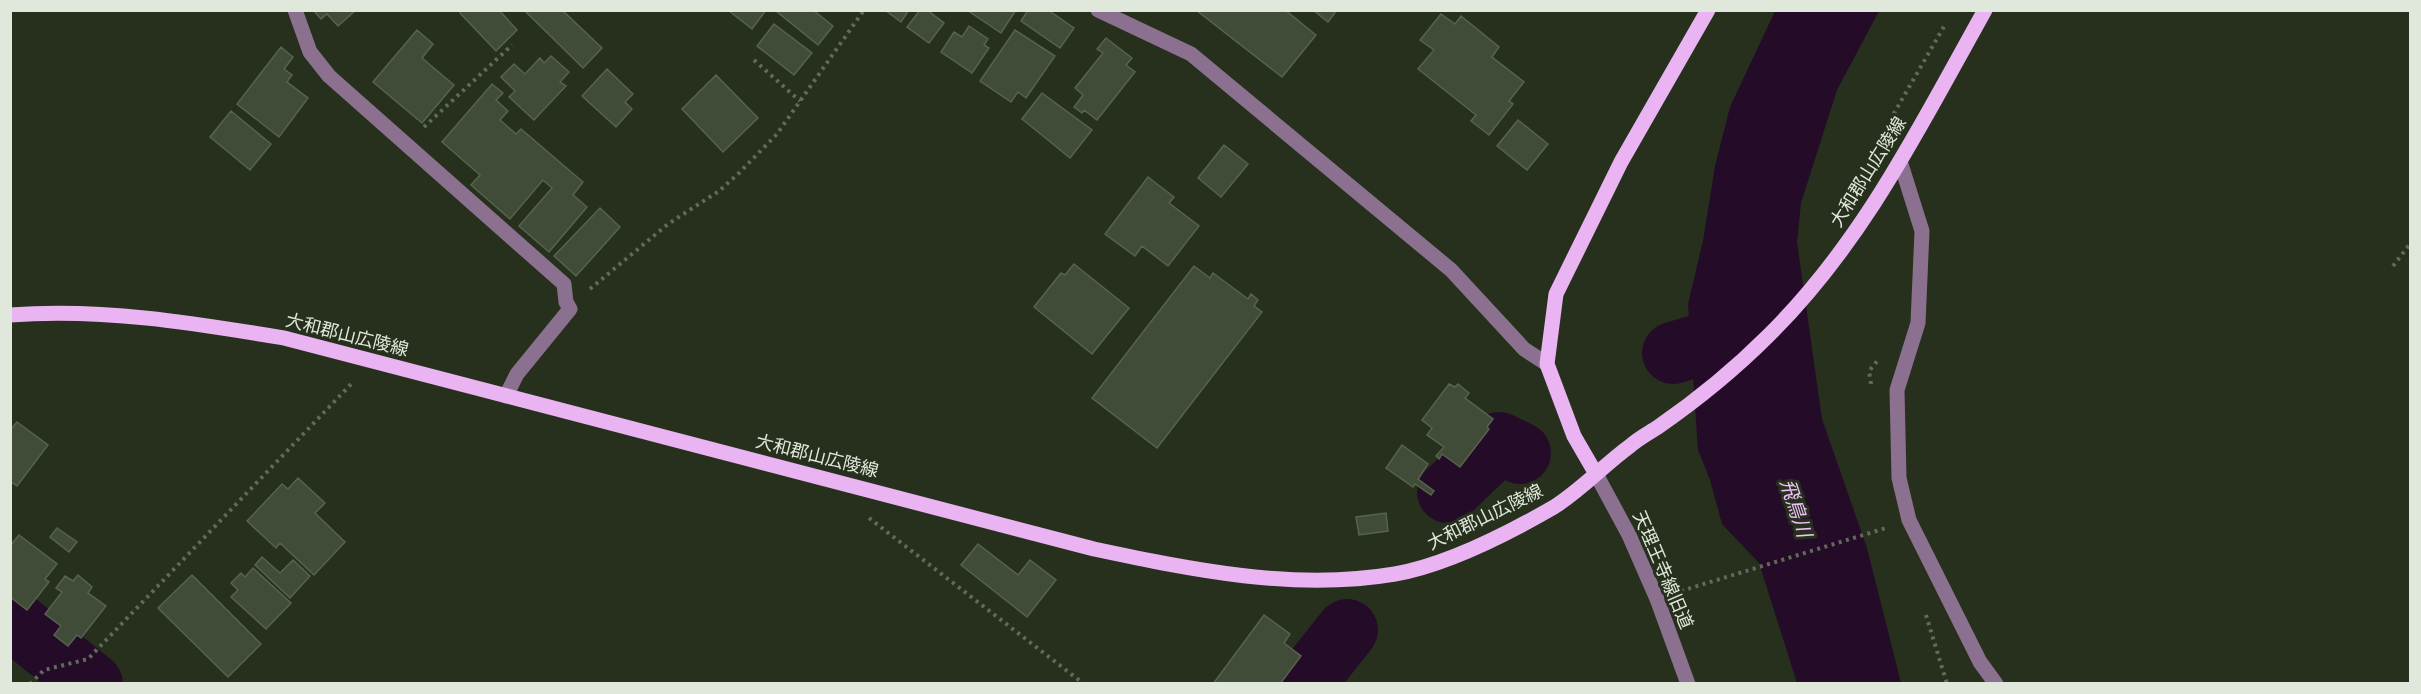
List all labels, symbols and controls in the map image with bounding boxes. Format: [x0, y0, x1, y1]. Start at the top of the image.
street label: 大和郡山広陵線 [1825, 113, 1911, 231]
street label: 大和郡山広陵線 [283, 309, 411, 361]
street label: 大和郡山広陵線 [753, 430, 881, 482]
water label: 飛鳥川 [1774, 476, 1817, 542]
street label: 大和郡山広陵線 [1424, 479, 1546, 555]
street label: 天理王寺線旧道 [1628, 508, 1698, 632]

